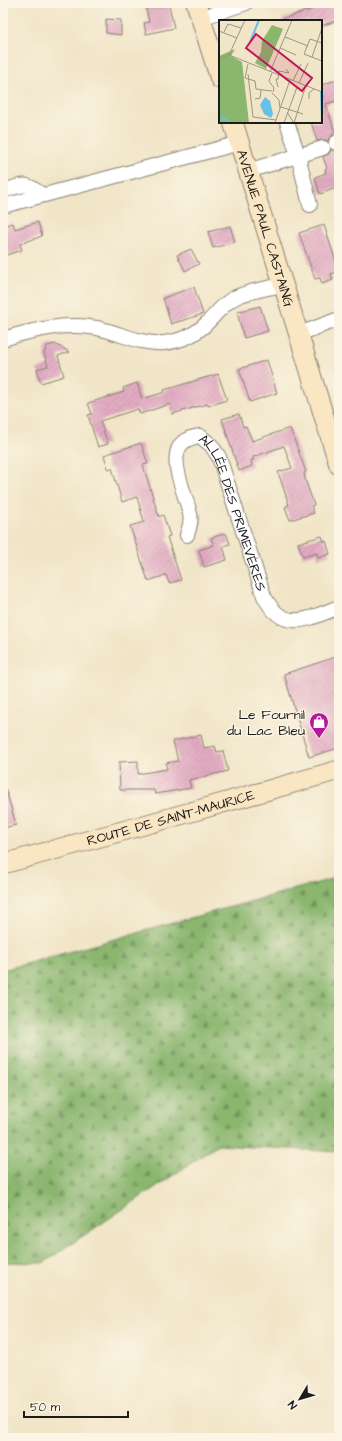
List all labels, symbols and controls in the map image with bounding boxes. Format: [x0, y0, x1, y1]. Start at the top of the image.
inset map [219, 20, 322, 123]
street label: AVENUE PAUL CASTAING [231, 147, 299, 310]
street label: ALLÉE DES PRIMEVÈRES [194, 430, 271, 594]
place label: Le Fournil du Lac Bleu [227, 705, 305, 741]
shop icon: Le Fournil du Lac Bleu [308, 711, 330, 739]
street label: ROUTE DE SAINT-MAURICE [85, 785, 258, 851]
north arrow [280, 1379, 320, 1419]
scale bar [24, 1393, 128, 1419]
text: N [284, 1397, 301, 1412]
text: 50 m [30, 1399, 61, 1416]

